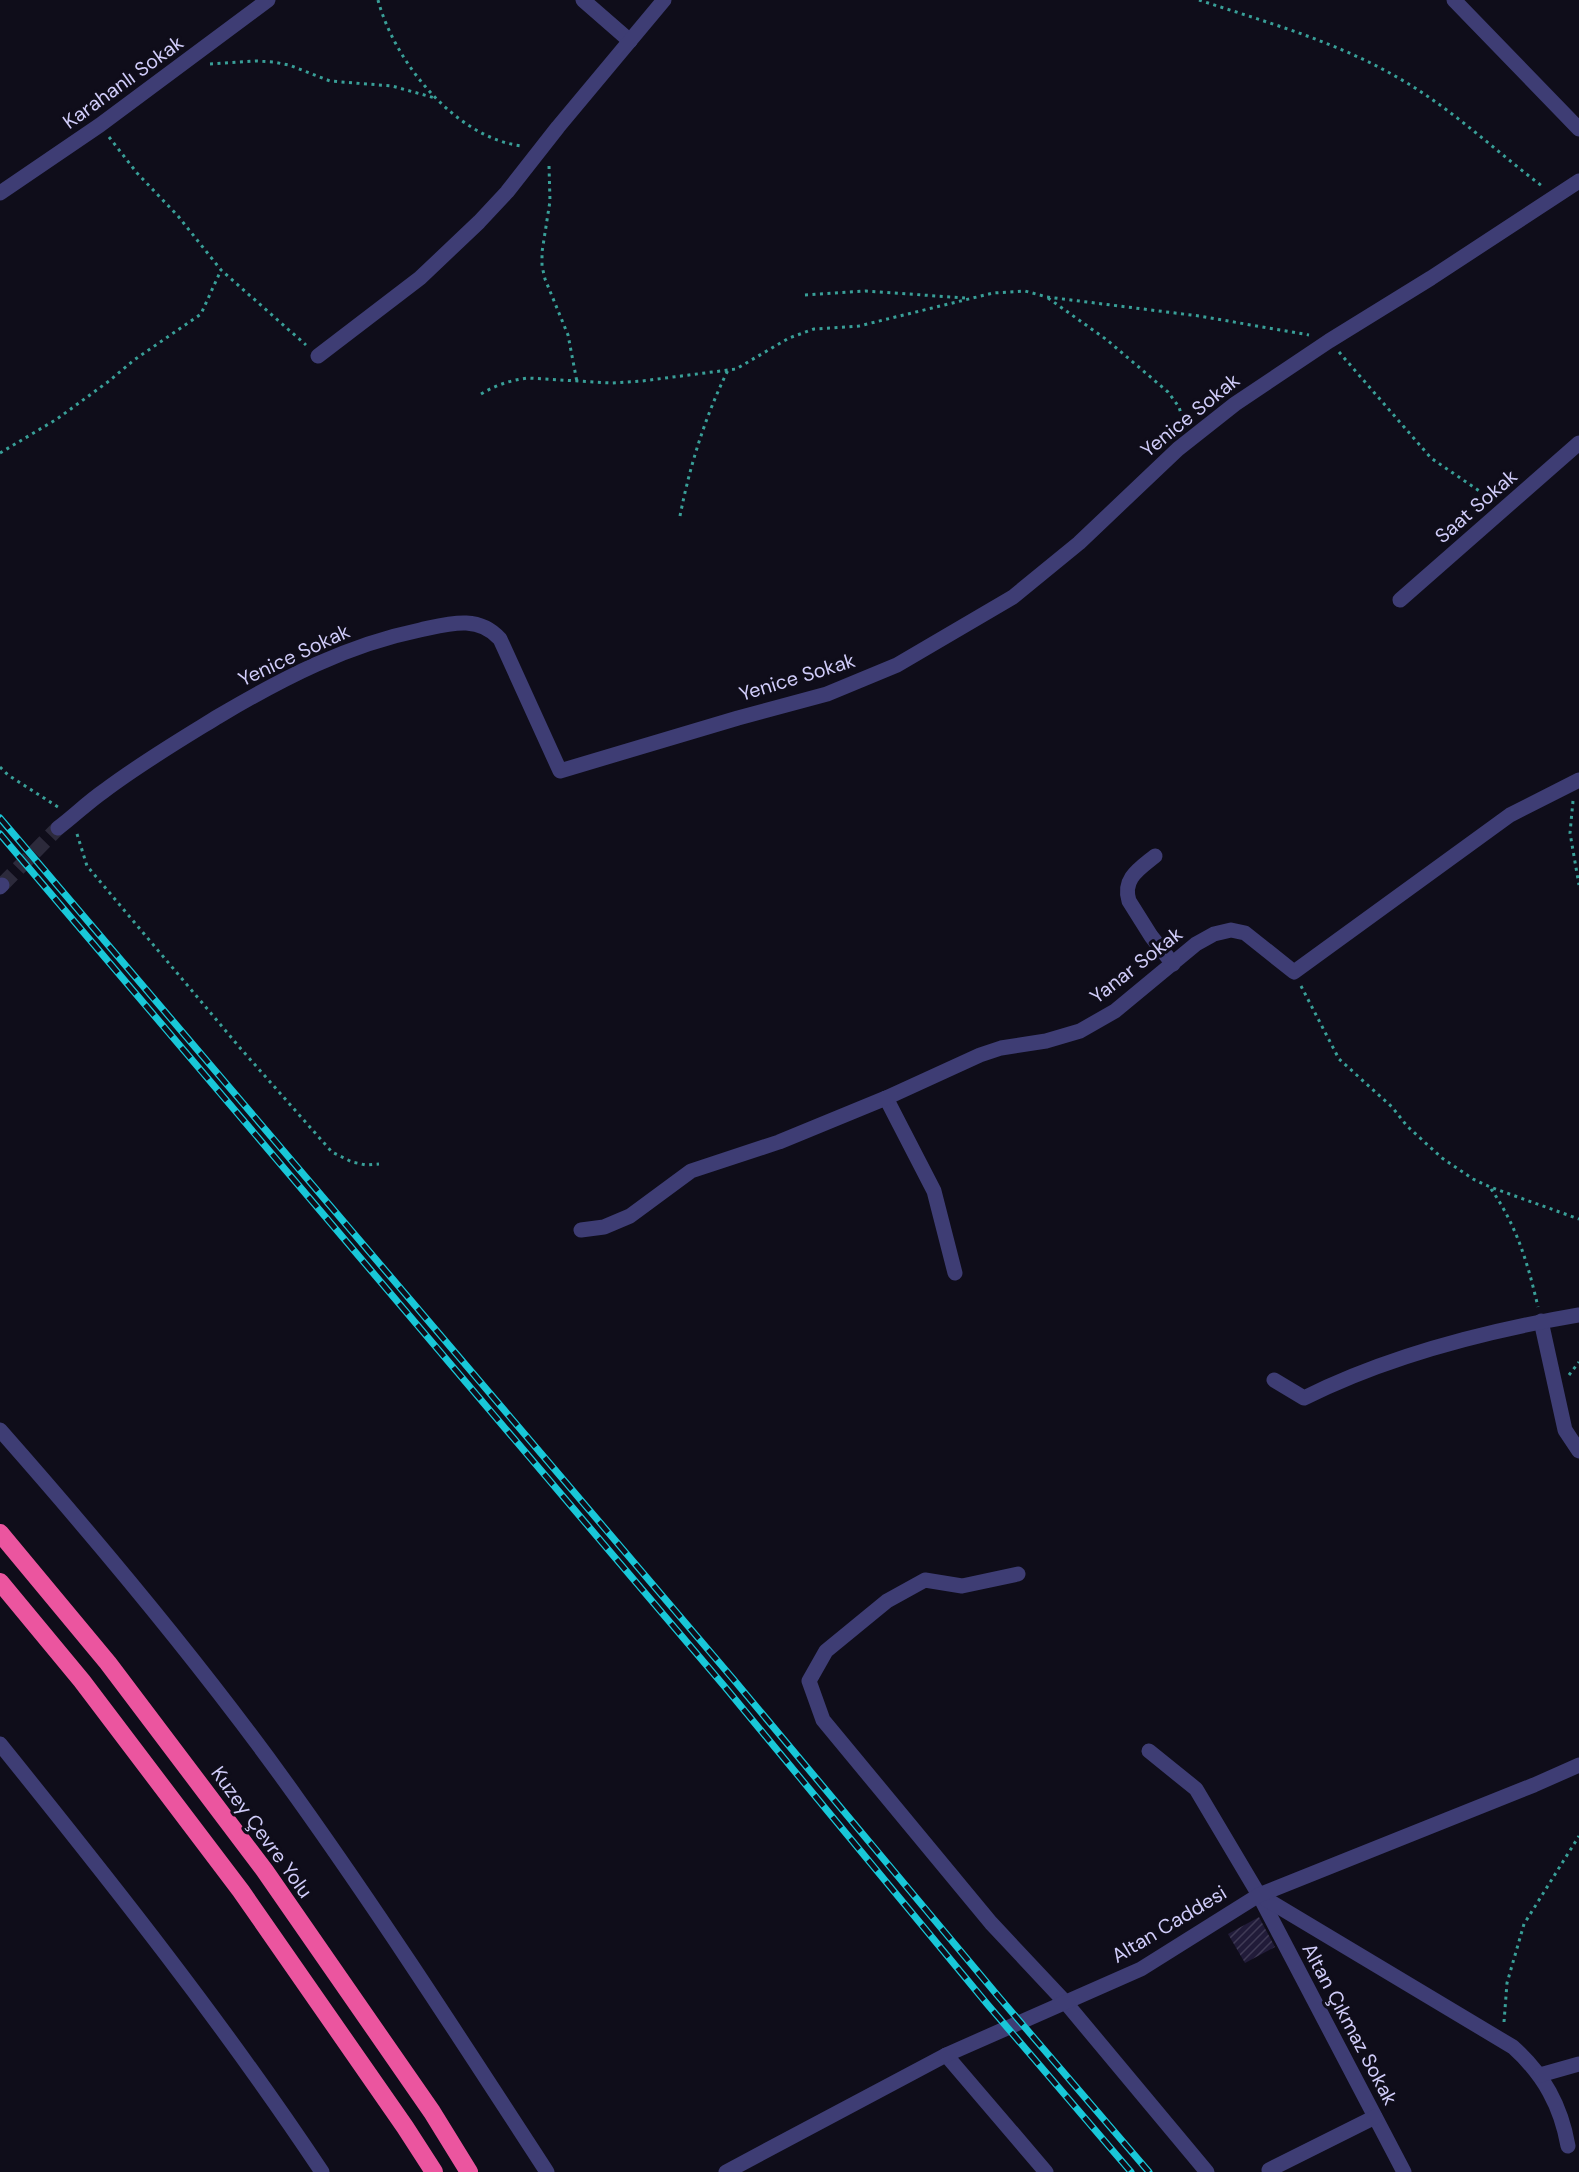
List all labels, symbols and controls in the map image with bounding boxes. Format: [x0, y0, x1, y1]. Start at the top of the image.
street label: Karahanlı Sokak [58, 29, 188, 135]
street label: Yenice Sokak [1135, 367, 1245, 463]
street label: Saat Sokak [1429, 463, 1523, 549]
street label: Yenice Sokak [234, 618, 354, 692]
street label: Yenice Sokak [736, 647, 858, 707]
street label: Yanar Sokak [1084, 921, 1188, 1009]
street label: Kuzey Çevre Yolu [205, 1761, 319, 1903]
street label: Altan Caddesi [1107, 1879, 1231, 1969]
street label: Altan Çıkmaz Sokak [1296, 1939, 1404, 2109]

